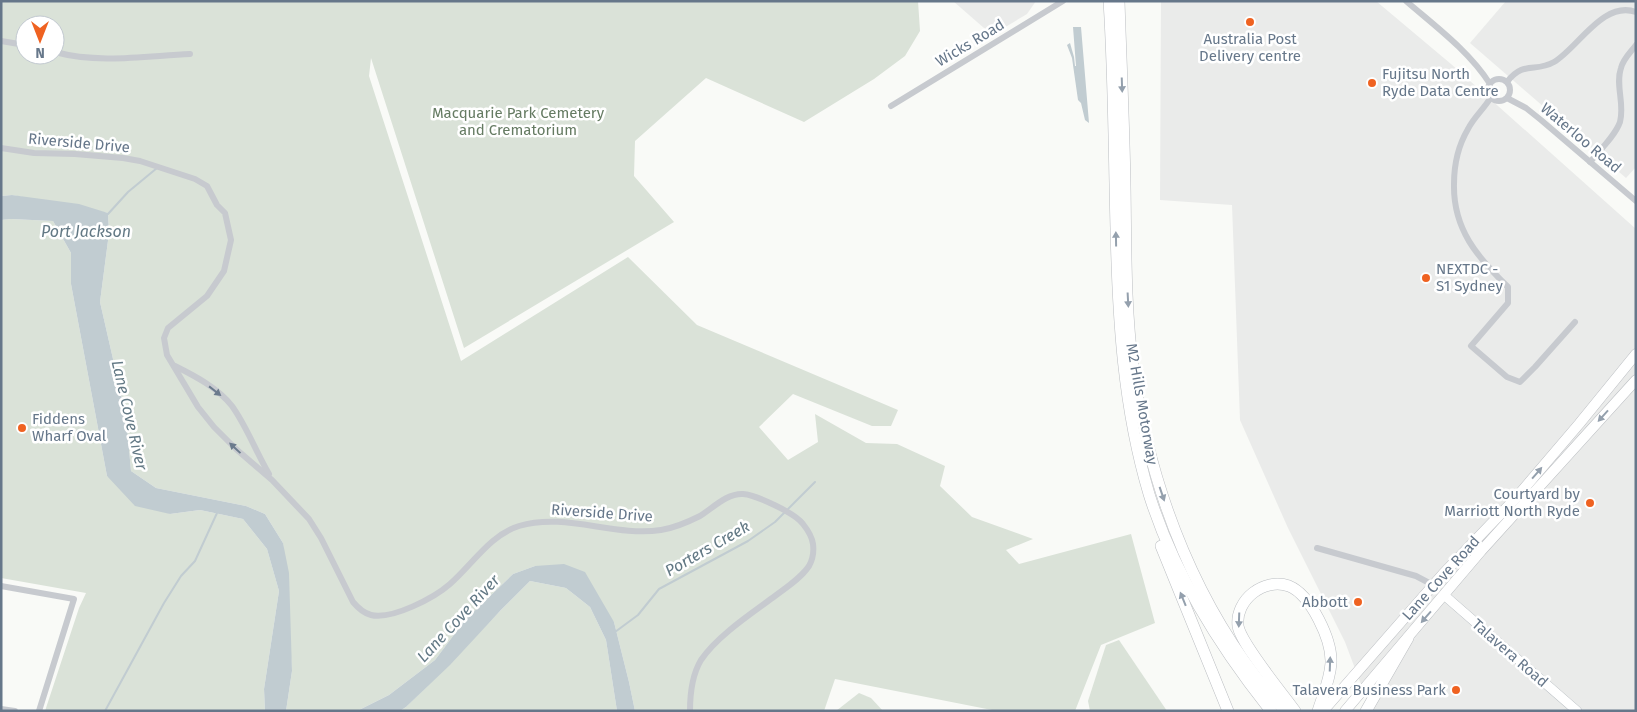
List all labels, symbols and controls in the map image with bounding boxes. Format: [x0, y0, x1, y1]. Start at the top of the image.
north arrow [15, 15, 65, 65]
street label: Wicks Road [932, 15, 1008, 71]
marker: Australia Post Delivery centre [1244, 16, 1256, 28]
place label: Australia Post Delivery centre [1199, 30, 1301, 65]
text: N [35, 44, 45, 61]
place label: Fujitsu North Ryde Data Centre [1382, 65, 1499, 100]
one-way arrow [1118, 77, 1126, 93]
marker: Fujitsu North Ryde Data Centre [1366, 77, 1378, 89]
street label: Waterloo Road [1537, 99, 1625, 177]
park label: Macquarie Park Cemetery and Crematorium [432, 104, 605, 139]
street label: Riverside Drive [27, 130, 131, 156]
water label: Port Jackson [41, 222, 131, 241]
one-way arrow [1112, 231, 1120, 247]
place label: NEXTDC - S1 Sydney [1436, 260, 1503, 295]
marker: NEXTDC - S1 Sydney [1420, 272, 1432, 284]
one-way arrow [1124, 292, 1132, 308]
street label: M2 Hills Motorway [1122, 342, 1162, 467]
water label: Lane Cove River [108, 358, 152, 473]
one-way arrow [208, 385, 221, 396]
one-way arrow [1597, 409, 1609, 421]
place label: Fiddens Wharf Oval [32, 410, 107, 445]
marker: Fiddens Wharf Oval [16, 422, 28, 434]
one-way arrow [229, 442, 241, 454]
one-way arrow [1532, 466, 1543, 479]
place label: Courtyard by Marriott North Ryde [1444, 485, 1581, 520]
one-way arrow [1158, 487, 1166, 502]
marker: Courtyard by Marriott North Ryde [1584, 497, 1596, 509]
street label: Riverside Drive [551, 500, 653, 526]
water label: Porters Creek [662, 516, 753, 580]
street label: Lane Cove Road [1398, 532, 1484, 624]
water label: Lane Cove River [413, 570, 504, 666]
one-way arrow [1179, 591, 1187, 606]
place label: Abbott [1302, 593, 1349, 611]
marker: Abbott [1352, 596, 1364, 608]
one-way arrow [1421, 610, 1432, 623]
one-way arrow [1235, 613, 1243, 629]
street label: Talavera Road [1468, 615, 1552, 691]
one-way arrow [1326, 656, 1334, 672]
place label: Talavera Business Park [1292, 681, 1446, 699]
marker: Talavera Business Park [1450, 684, 1462, 696]

